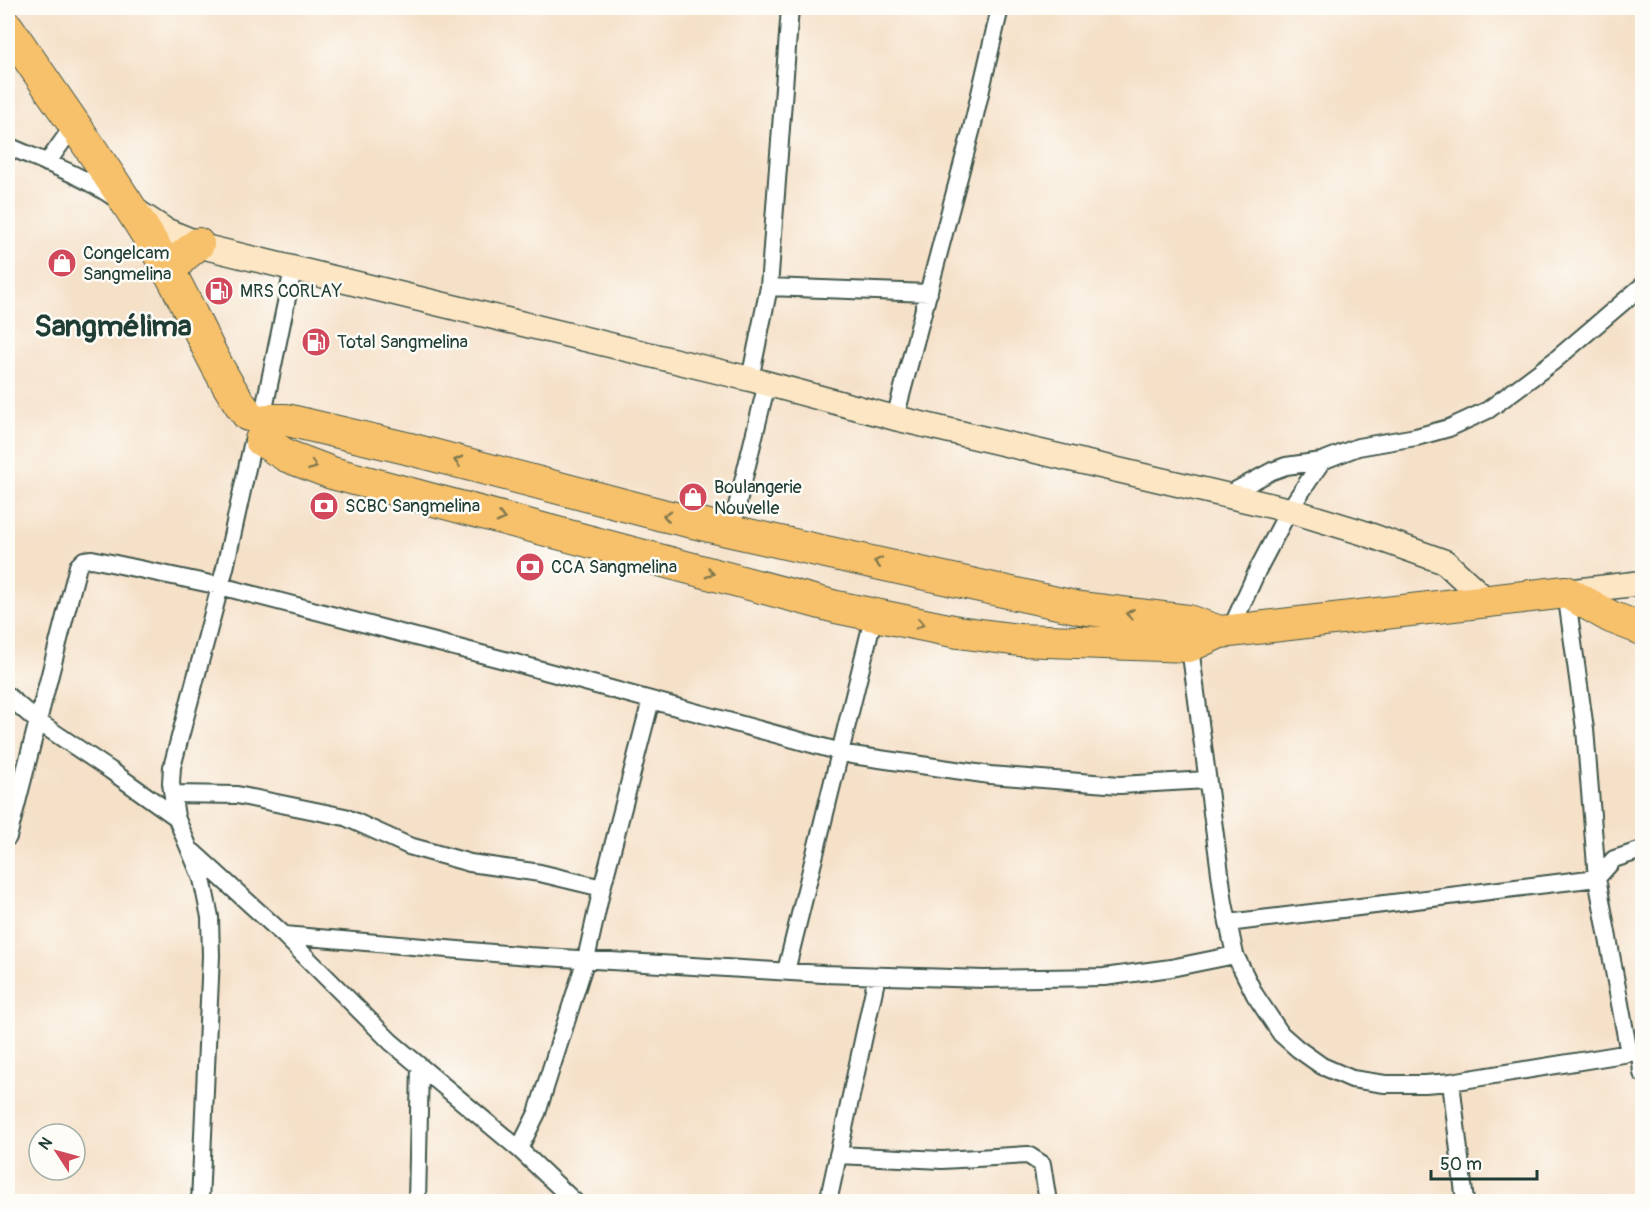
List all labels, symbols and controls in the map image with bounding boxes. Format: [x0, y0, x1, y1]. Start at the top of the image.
place label: Congelcam Sangmelina [83, 242, 171, 286]
shop icon: Congelcam Sangmelina [46, 247, 78, 279]
fuel station icon: MRS CORLAY [203, 275, 235, 307]
place label: MRS CORLAY [240, 280, 343, 303]
district label: Sangmélima [34, 308, 192, 345]
fuel station icon: Total Sangmelina [300, 326, 332, 358]
place label: Total Sangmelina [337, 331, 468, 354]
one-way arrow [453, 456, 463, 469]
one-way arrow [307, 458, 318, 471]
place label: Boulangerie Nouvelle [714, 476, 802, 520]
shop icon: Boulangerie Nouvelle [677, 481, 709, 513]
bank icon: SCBC Sangmelina [308, 490, 340, 522]
place label: SCBC Sangmelina [345, 495, 480, 518]
one-way arrow [496, 510, 506, 523]
one-way arrow [662, 510, 672, 523]
bank icon: CCA Sangmelina [514, 551, 546, 583]
place label: CCA Sangmelina [551, 556, 677, 579]
one-way arrow [873, 556, 883, 569]
one-way arrow [705, 566, 715, 579]
one-way arrow [1125, 608, 1135, 621]
one-way arrow [914, 617, 924, 630]
north arrow [27, 1122, 87, 1182]
text: N [34, 1133, 57, 1154]
scale bar [1431, 1143, 1538, 1181]
text: 50 m [1440, 1153, 1482, 1176]

